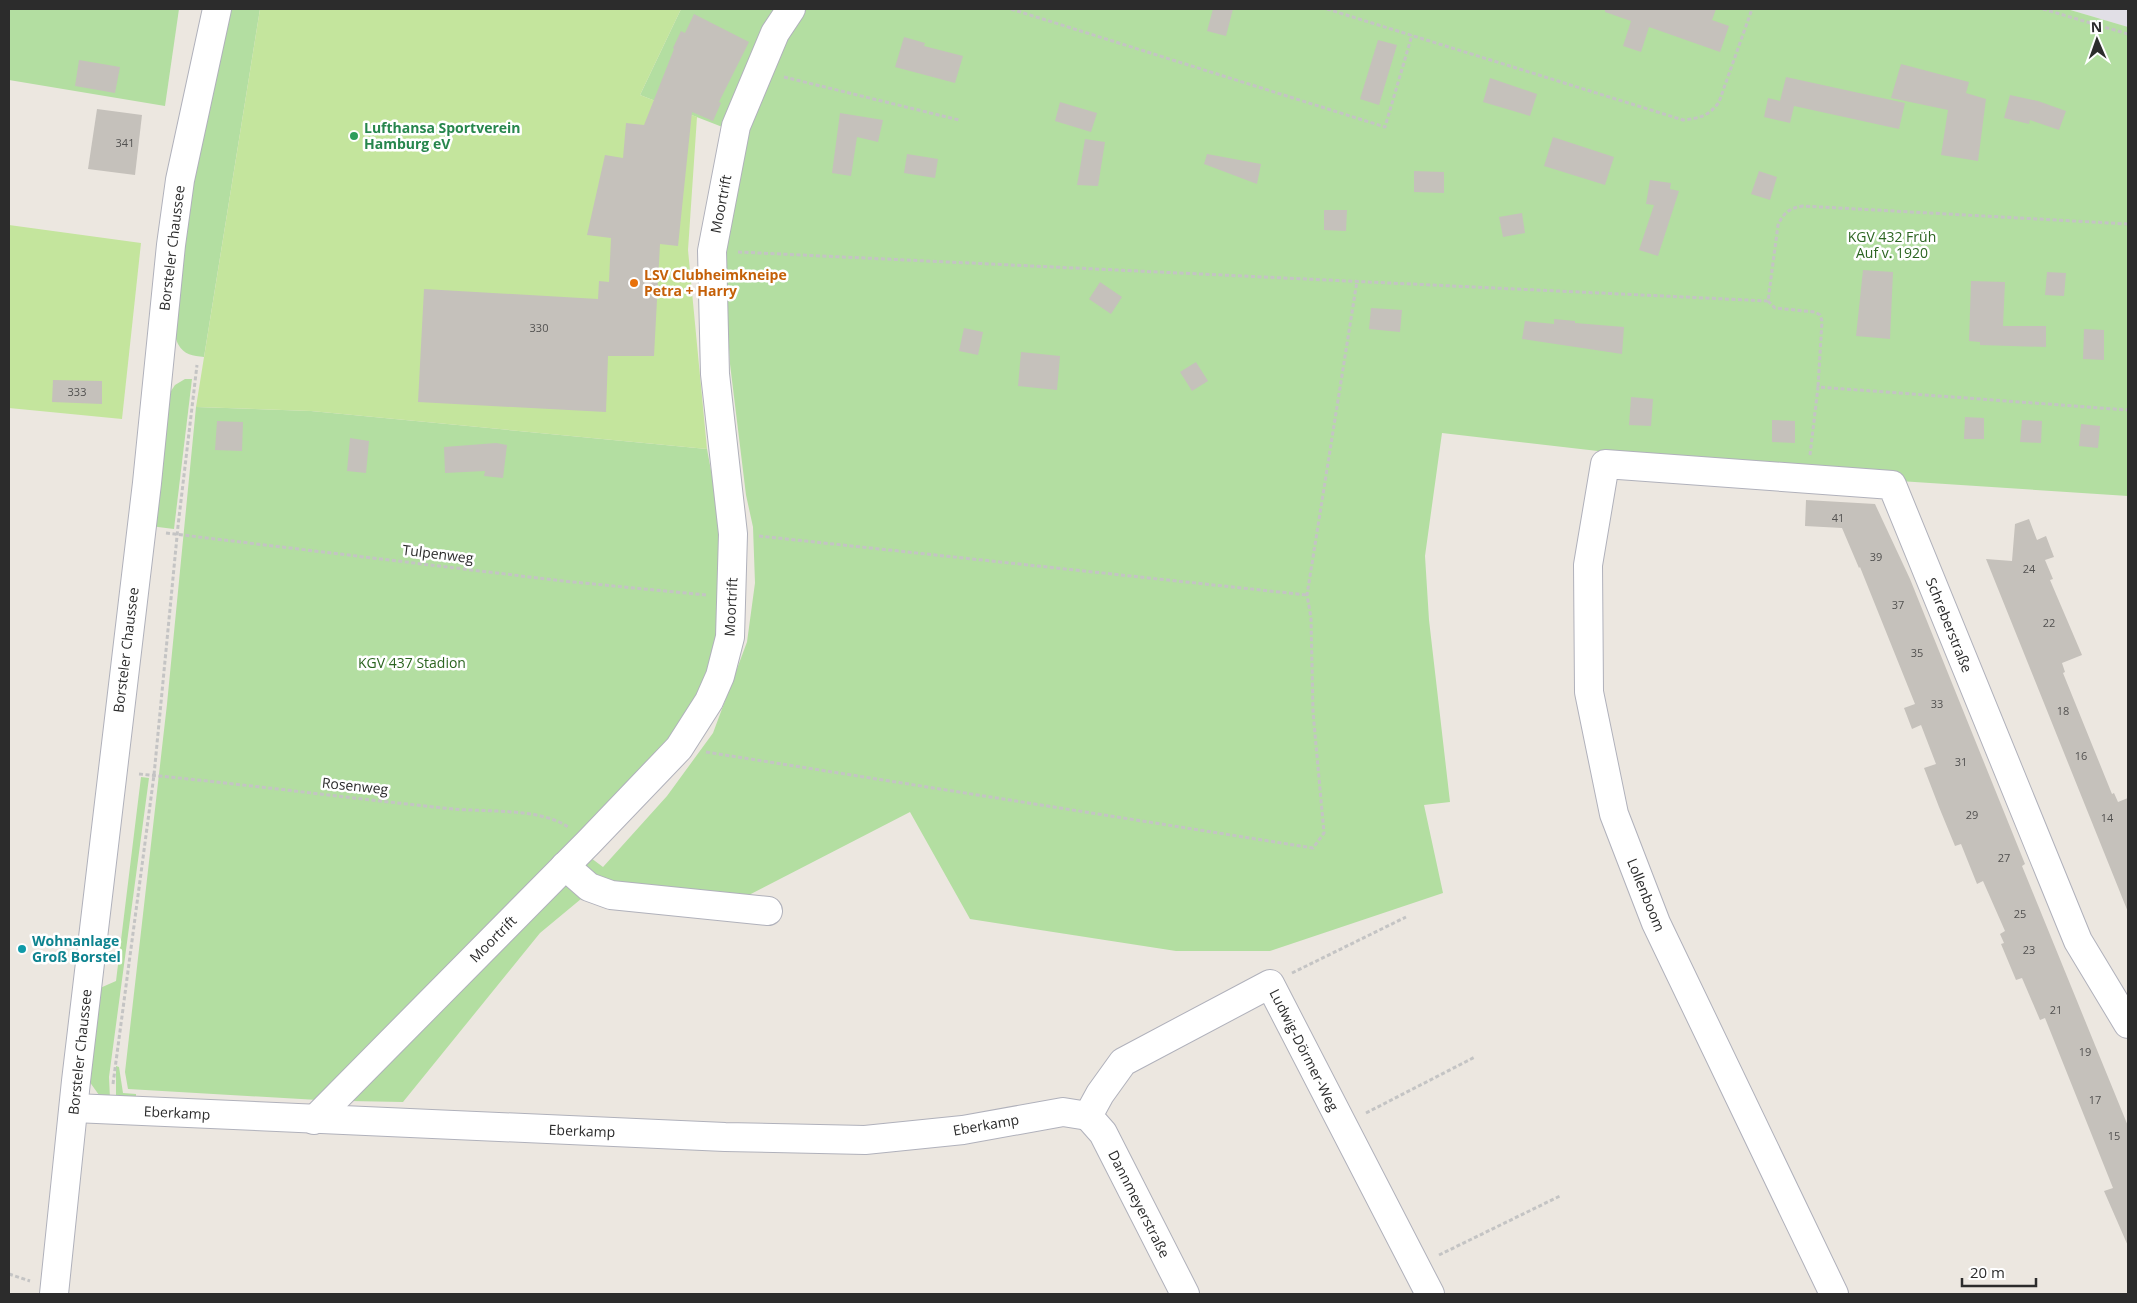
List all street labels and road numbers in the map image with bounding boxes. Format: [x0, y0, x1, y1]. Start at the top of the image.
street label: Moortrift [706, 173, 735, 235]
street label: Borsteler Chaussee [154, 184, 189, 312]
street label: Tulpenweg [402, 540, 475, 567]
street label: Schreberstraße [1922, 575, 1977, 675]
street label: Moortrift [719, 577, 742, 637]
street label: Borsteler Chaussee [108, 586, 143, 714]
street label: Rosenweg [321, 773, 390, 798]
street label: Lollenboom [1623, 855, 1670, 934]
street label: Moortrift [465, 911, 520, 966]
street label: Ludwig-Dörmer-Weg [1265, 985, 1344, 1114]
street label: Borsteler Chaussee [63, 988, 96, 1116]
street label: Eberkamp [143, 1101, 211, 1124]
street label: Eberkamp [951, 1109, 1020, 1140]
street label: Eberkamp [548, 1120, 616, 1141]
street label: Dannmeyerstraße [1104, 1147, 1175, 1261]

